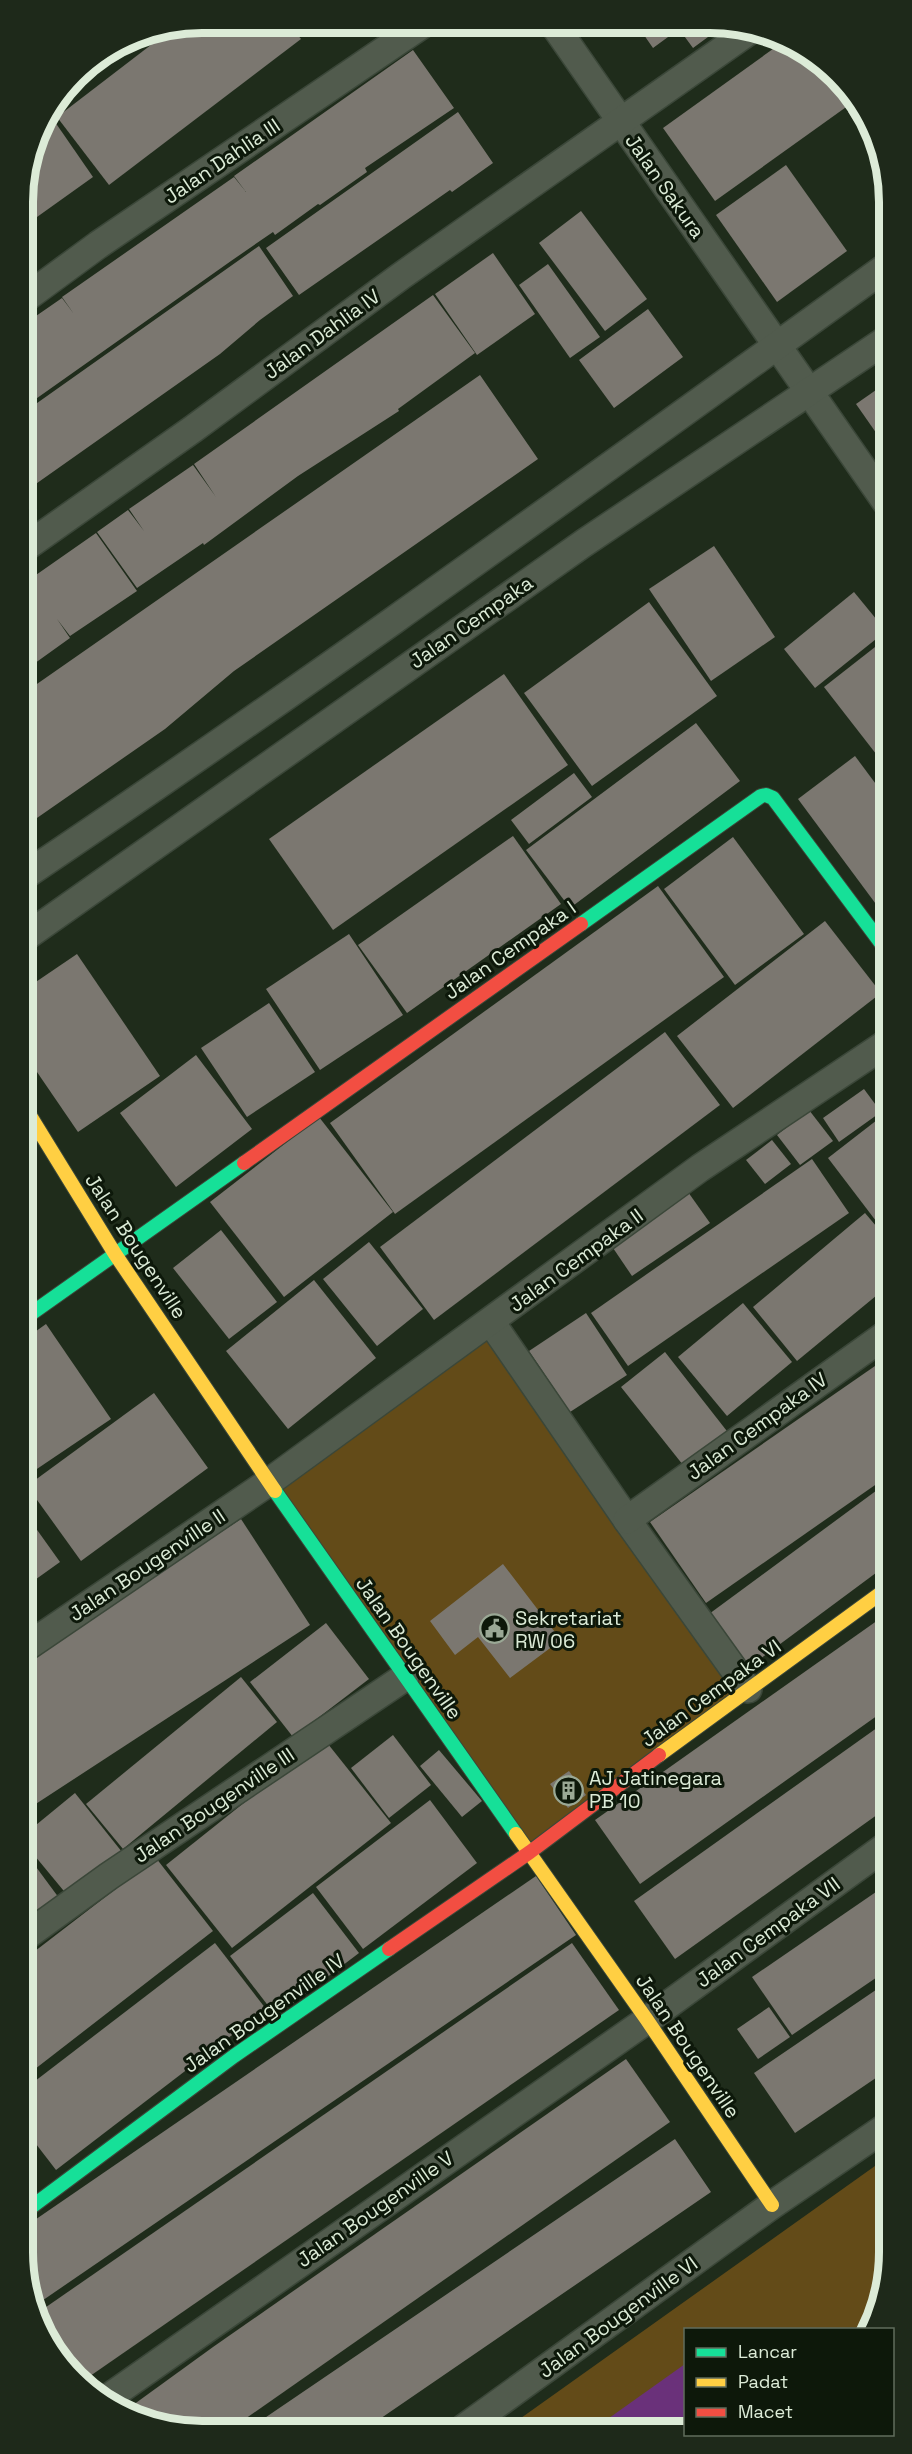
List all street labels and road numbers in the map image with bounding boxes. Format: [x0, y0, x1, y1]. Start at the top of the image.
street label: Jalan Dahlia III [159, 113, 285, 209]
street label: Jalan Sakura [619, 129, 711, 243]
street label: Jalan Dahlia IV [259, 283, 385, 385]
street label: Jalan Cempaka [404, 570, 538, 674]
street label: Jalan Cempaka I [439, 895, 581, 1005]
street label: Jalan Bougenville [79, 1168, 193, 1324]
street label: Jalan Cempaka II [504, 1202, 648, 1318]
street label: Jalan Cempaka IV [682, 1366, 832, 1486]
street label: Jalan Bougenville II [64, 1503, 230, 1627]
street label: Jalan Bougenville [350, 1572, 468, 1724]
street label: Jalan Cempaka VI [636, 1633, 786, 1753]
street label: Jalan Bougenville III [129, 1742, 299, 1868]
street label: Jalan Cempaka VII [691, 1871, 845, 1993]
street label: Jalan Bougenville IV [178, 1948, 350, 2078]
street label: Jalan Bougenville [630, 1969, 746, 2123]
street label: Jalan Bougenville V [291, 2145, 459, 2273]
street label: Jalan Bougenville VI [533, 2250, 703, 2384]

